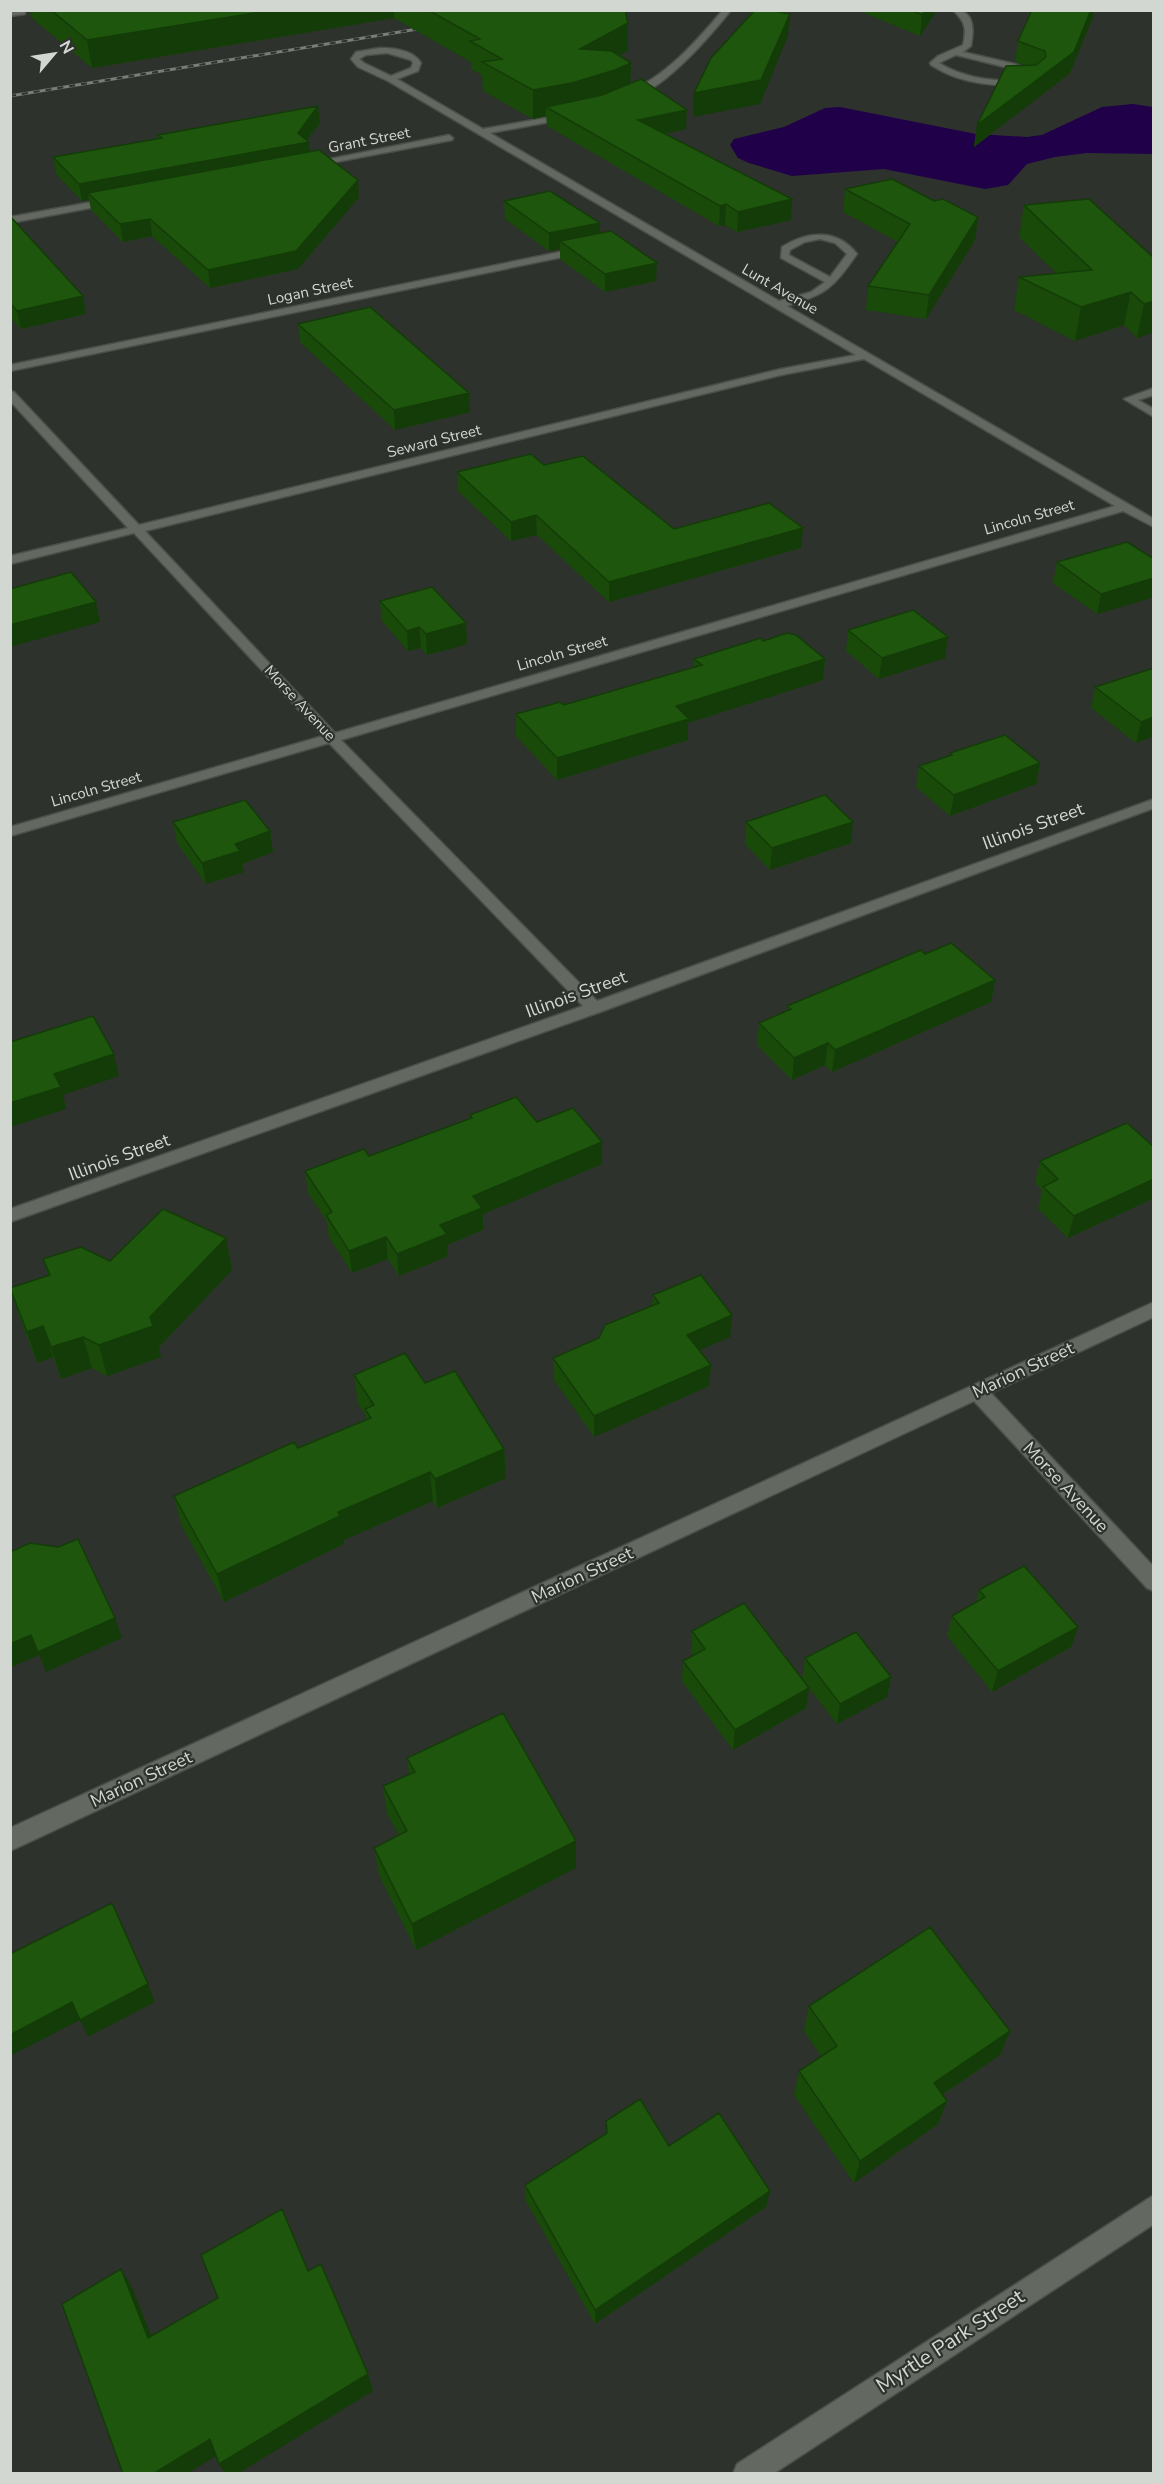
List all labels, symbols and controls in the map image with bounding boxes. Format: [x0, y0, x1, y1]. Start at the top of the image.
north arrow [24, 24, 84, 84]
text: N [54, 37, 79, 58]
street label: Grant Street [327, 122, 412, 158]
street label: Lunt Avenue [738, 259, 822, 319]
street label: Logan Street [266, 272, 355, 310]
street label: Seward Street [385, 419, 484, 462]
street label: Lincoln Street [982, 494, 1077, 539]
street label: Lincoln Street [515, 630, 610, 675]
street label: Morse Avenue [260, 661, 340, 745]
street label: Lincoln Street [49, 766, 144, 811]
street label: Illinois Street [979, 796, 1088, 855]
street label: Illinois Street [522, 964, 631, 1023]
street label: Illinois Street [65, 1127, 174, 1186]
street label: Marion Street [968, 1336, 1078, 1404]
street label: Morse Avenue [1018, 1436, 1114, 1538]
street label: Marion Street [527, 1541, 637, 1609]
street label: Marion Street [86, 1745, 196, 1813]
street label: Myrtle Park Street [870, 2282, 1030, 2399]

